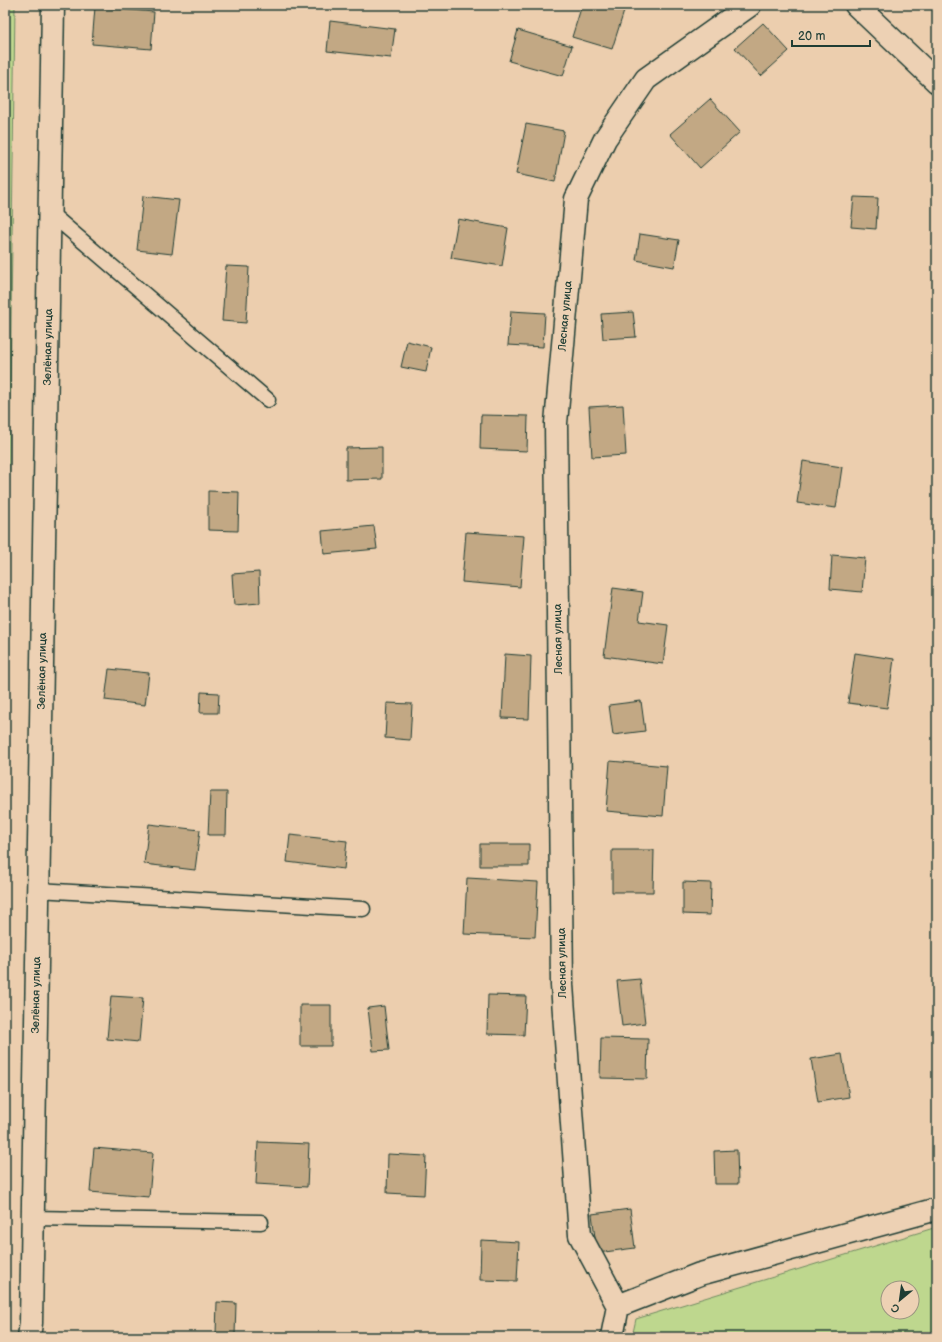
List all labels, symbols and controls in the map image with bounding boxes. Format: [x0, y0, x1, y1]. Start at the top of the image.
scale bar [792, 22, 870, 48]
text: 20 m [798, 29, 825, 44]
street label: Лесная улица [555, 280, 575, 353]
street label: Зелёная улица [41, 308, 55, 386]
street label: Лесная улица [551, 603, 565, 675]
street label: Зелёная улица [35, 632, 49, 710]
street label: Лесная улица [555, 927, 569, 999]
street label: Зелёная улица [29, 956, 43, 1034]
north arrow [880, 1280, 920, 1320]
text: С [889, 1301, 902, 1316]

